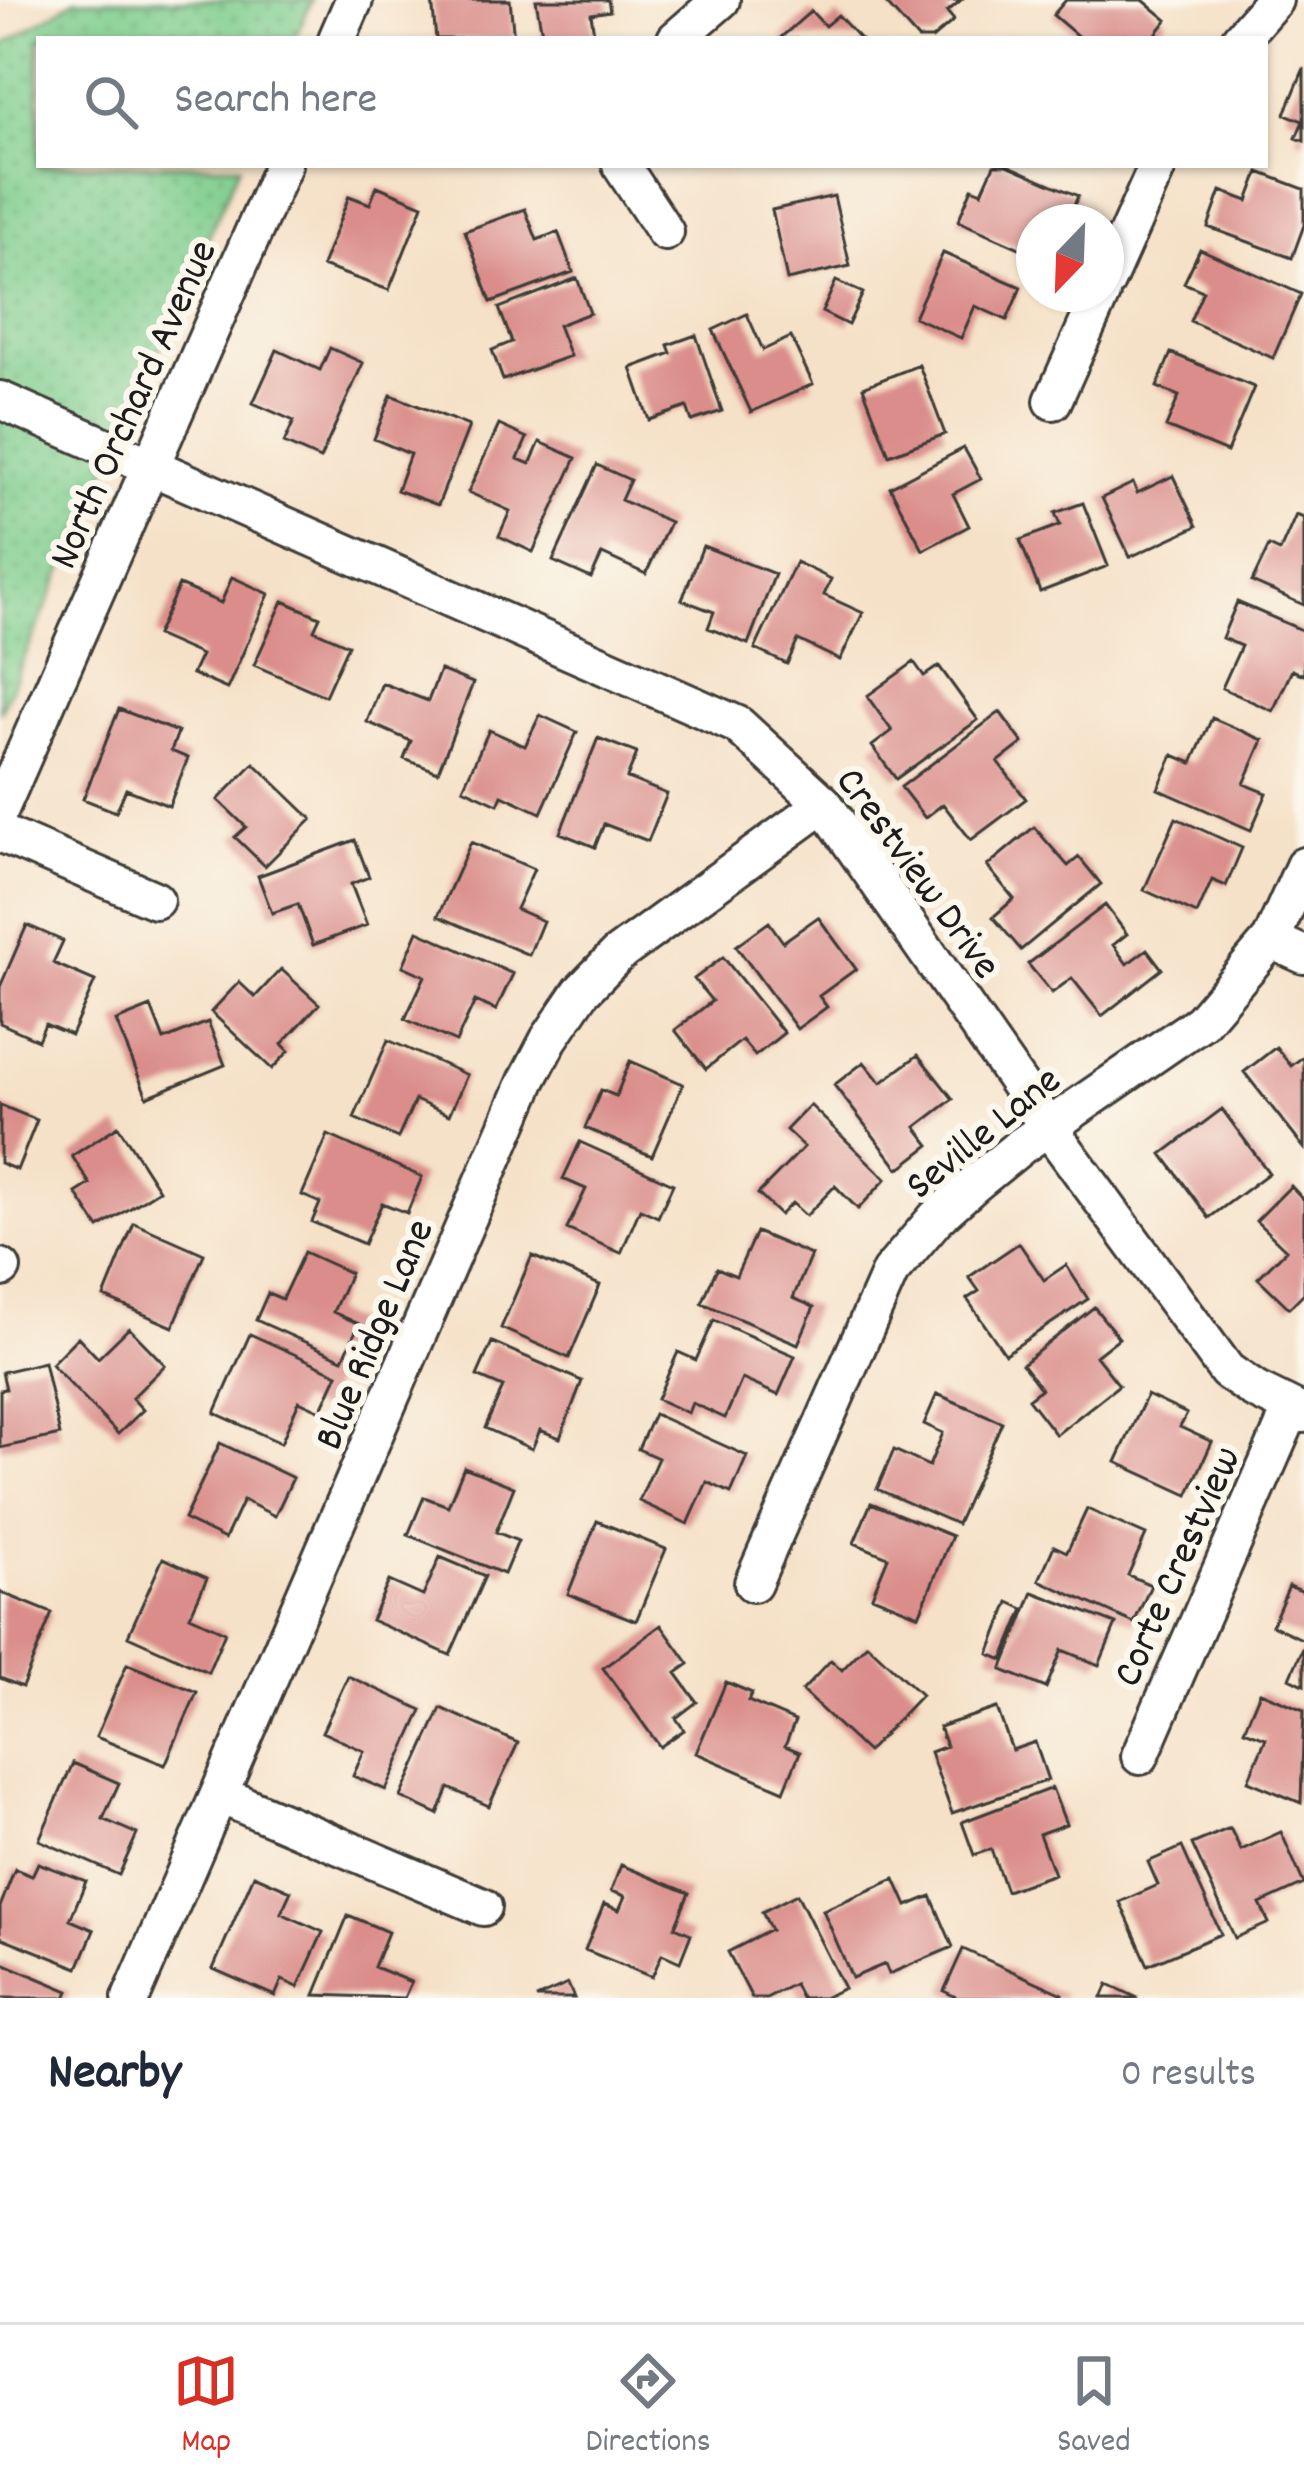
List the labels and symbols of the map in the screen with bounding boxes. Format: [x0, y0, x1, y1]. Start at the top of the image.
north arrow [1016, 204, 1124, 312]
street label: North Orchard Avenue [37, 232, 236, 580]
street label: Crestview Drive [818, 757, 1013, 994]
street label: Seville Lane [895, 1054, 1076, 1217]
street label: Blue Ridge Lane [302, 1211, 453, 1460]
street label: Corte Crestview [1101, 1438, 1260, 1698]

